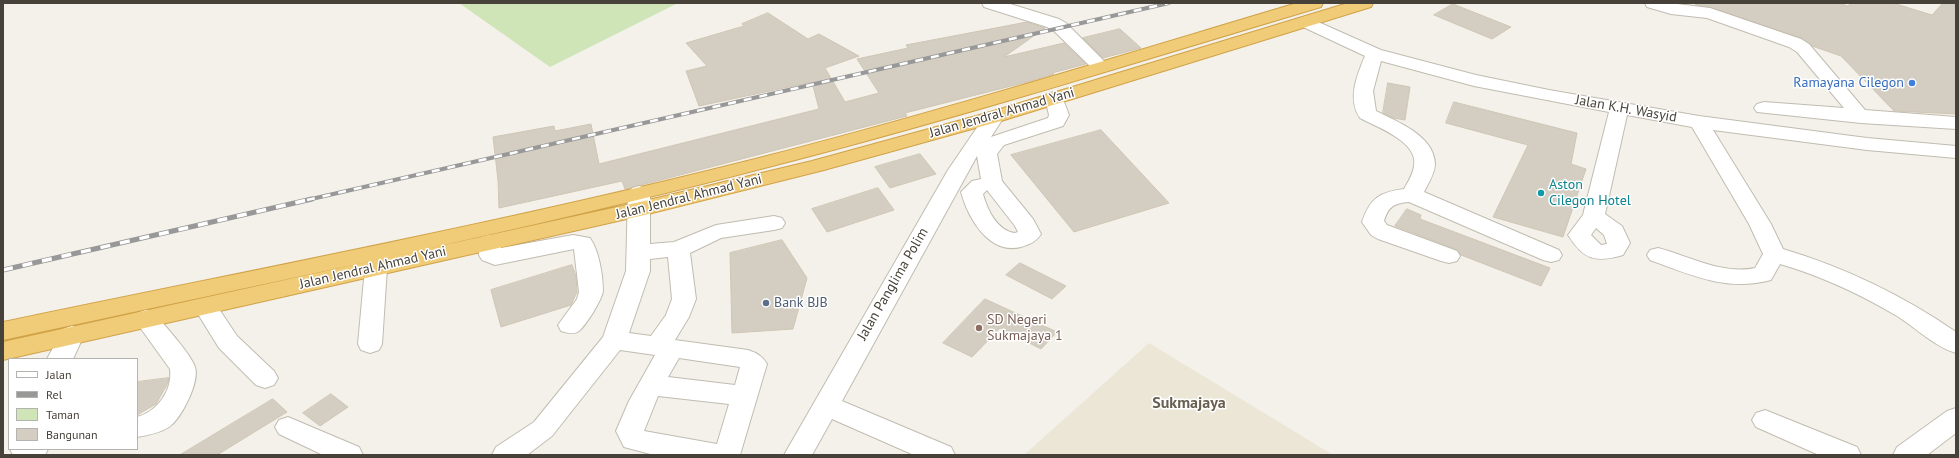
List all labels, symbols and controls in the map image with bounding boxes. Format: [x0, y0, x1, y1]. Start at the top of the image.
place label: Ramayana Cilegon [1793, 75, 1904, 91]
marker: Ramayana Cilegon [1907, 78, 1917, 88]
street label: Jalan Jendral Ahmad Yani [928, 84, 1076, 142]
street label: Jalan K.H. Wasyid [1574, 92, 1678, 126]
street label: Jalan Jendral Ahmad Yani [614, 171, 764, 223]
place label: Aston Cilegon Hotel [1549, 177, 1631, 210]
marker: Aston Cilegon Hotel [1536, 188, 1546, 198]
street label: Jalan Panglima Polim [854, 225, 932, 343]
street label: Jalan Jendral Ahmad Yani [298, 243, 448, 293]
place label: Bank BJB [774, 295, 828, 311]
marker: Bank BJB [761, 298, 771, 308]
place label: SD Negeri Sukmajaya 1 [987, 312, 1063, 344]
marker: SD Negeri Sukmajaya 1 [974, 323, 984, 333]
legend [8, 358, 138, 450]
text: Jalan [46, 367, 71, 382]
text: Rel [46, 387, 62, 402]
district label: Sukmajaya [1152, 393, 1226, 413]
text: Taman [46, 407, 80, 422]
text: Bangunan [46, 427, 98, 442]

